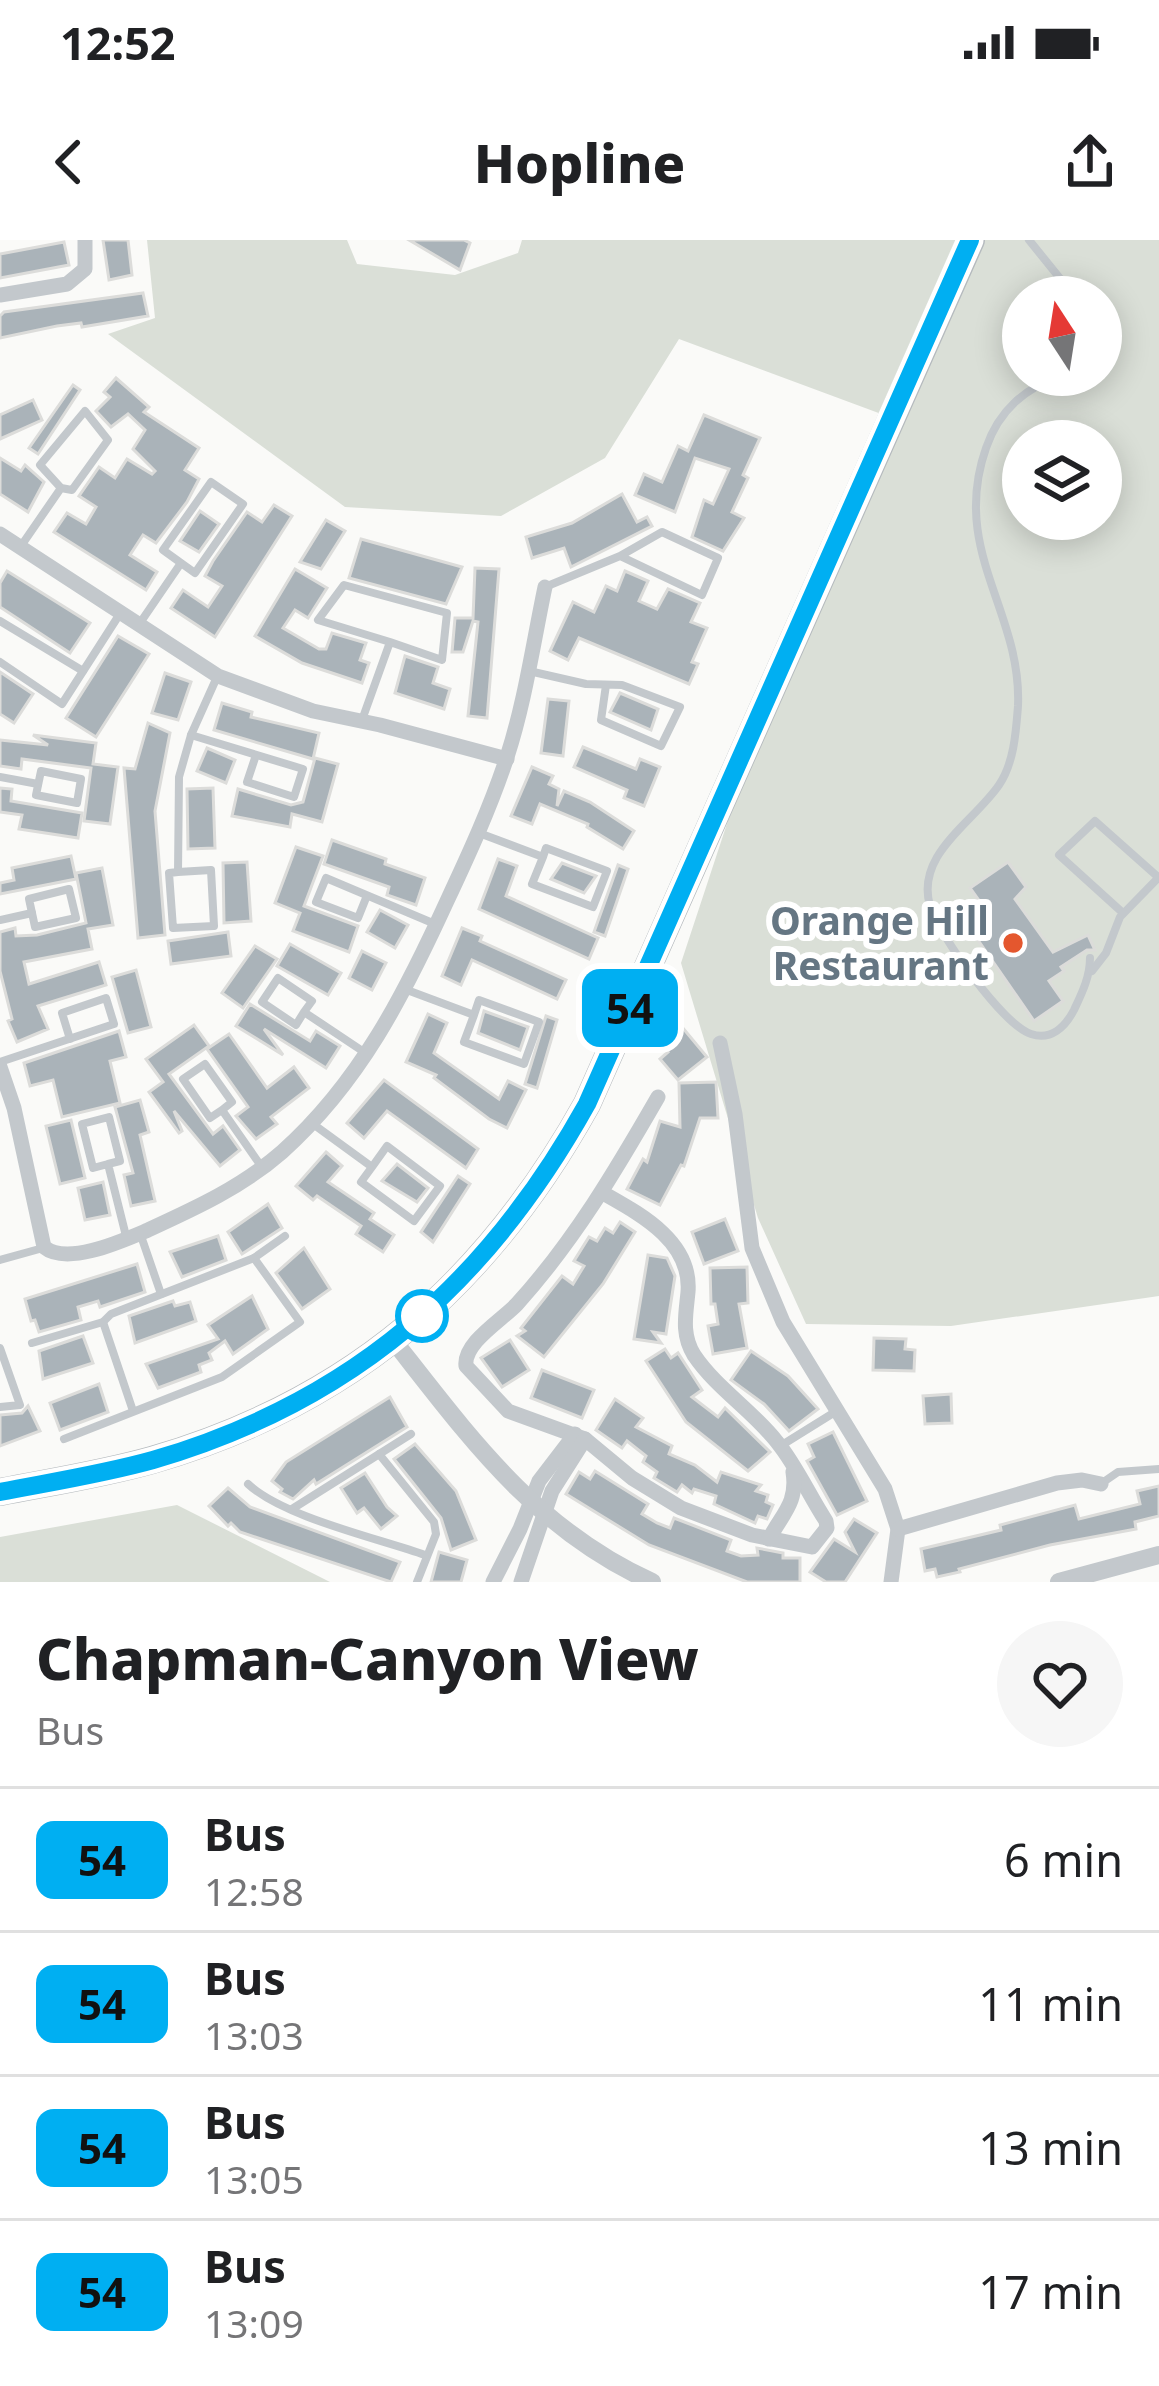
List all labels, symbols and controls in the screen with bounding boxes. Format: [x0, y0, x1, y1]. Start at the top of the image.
text: 12:52 [60, 12, 176, 73]
text: Hopline [474, 125, 685, 199]
icon: back [36, 129, 102, 195]
icon: share [1057, 129, 1123, 195]
north arrow [1002, 276, 1122, 396]
map controls [1002, 276, 1122, 540]
button: layers [1002, 420, 1122, 540]
place label: Orange Hill Restaurant [770, 893, 989, 991]
marker: Orange Hill Restaurant [1000, 930, 1026, 956]
line badge: 54 [576, 969, 684, 1047]
text: 54 [606, 979, 654, 1036]
unlabelled marker [397, 1291, 447, 1341]
text: Chapman-Canyon View [36, 1619, 699, 1697]
button: heart [997, 1621, 1123, 1747]
text: Bus [36, 1703, 104, 1756]
text: Bus [204, 1803, 286, 1864]
text: 6 min [1004, 1829, 1123, 1890]
text: 54 [78, 1831, 126, 1888]
text: 12:58 [204, 1864, 304, 1917]
text: Bus [204, 1947, 286, 2008]
text: 11 min [978, 1973, 1123, 2034]
text: 54 [78, 1975, 126, 2032]
text: 13:03 [204, 2008, 304, 2061]
text: Bus [204, 2091, 286, 2152]
text: 13 min [978, 2117, 1123, 2178]
text: 54 [78, 2119, 126, 2176]
text: 13:05 [204, 2152, 304, 2205]
text: Bus [204, 2235, 286, 2296]
text: 17 min [978, 2261, 1123, 2322]
text: 54 [78, 2263, 126, 2320]
text: 13:09 [204, 2296, 304, 2349]

